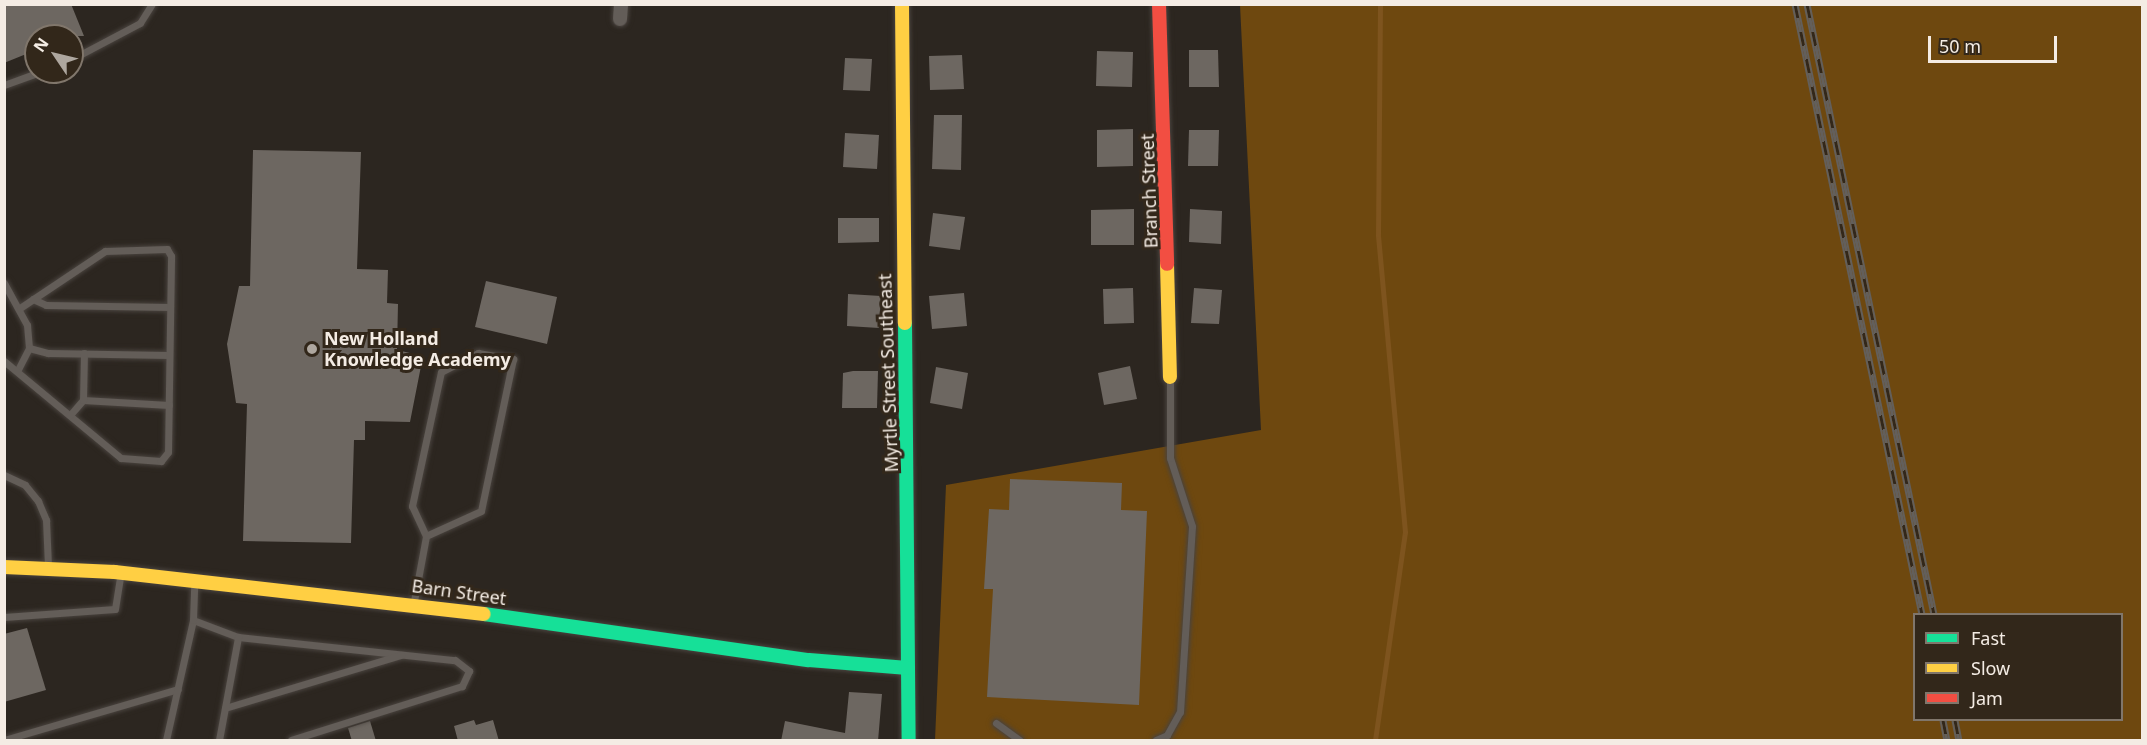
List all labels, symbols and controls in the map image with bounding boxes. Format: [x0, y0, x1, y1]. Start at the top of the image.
north arrow [24, 24, 84, 84]
scale bar [1931, 24, 2060, 62]
text: N [28, 33, 54, 56]
text: 50 m [1939, 34, 1981, 58]
street label: Branch Street [1136, 133, 1162, 249]
street label: Myrtle Street Southeast [874, 273, 902, 473]
place label: New Holland Knowledge Academy [324, 328, 511, 370]
marker: New Holland Knowledge Academy [305, 342, 319, 356]
street label: Barn Street [410, 575, 508, 609]
legend [1913, 613, 2123, 721]
text: Fast [1971, 626, 2006, 650]
text: Slow [1971, 656, 2010, 680]
text: Jam [1971, 686, 2003, 710]

